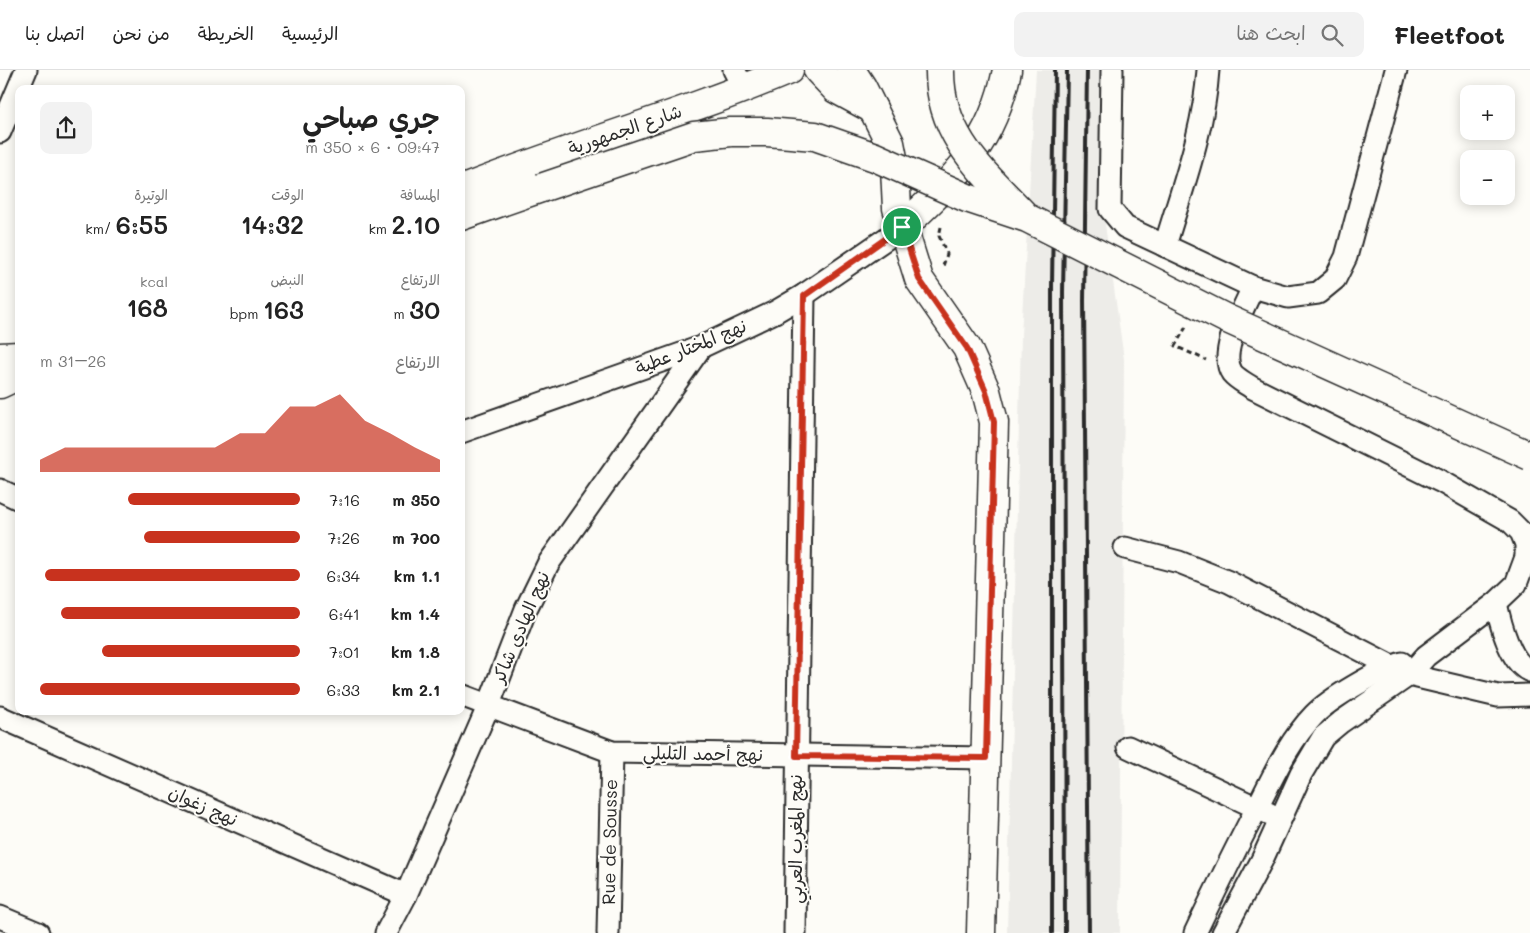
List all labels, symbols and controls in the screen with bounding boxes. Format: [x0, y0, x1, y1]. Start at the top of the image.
search box [1014, 12, 1364, 57]
text: Fleetfoot [1394, 19, 1505, 50]
text: ابحث هنا [1236, 20, 1306, 45]
text: اتصل بنا [25, 21, 85, 45]
text: من نحن [113, 21, 170, 45]
text: الخريطة [198, 21, 254, 45]
text: الرئيسية [282, 21, 338, 45]
icon: search [1318, 21, 1346, 49]
map controls [1460, 85, 1515, 205]
button: + [1460, 85, 1515, 140]
street label: شارع الجمهورية [565, 98, 685, 161]
text: جري صباحي [302, 99, 440, 135]
button: share [40, 102, 92, 154]
text: 09:47 · 6 × 350 m [305, 136, 440, 157]
button: − [1460, 150, 1515, 205]
text: الوتيرة [134, 185, 168, 204]
text: الوقت [271, 185, 304, 204]
text: المسافة [400, 185, 440, 204]
pin [881, 206, 923, 248]
text: 6:55 [116, 208, 168, 240]
text: 14:32 [241, 208, 304, 240]
text: 2.10 [391, 208, 440, 240]
icon: arrive [888, 213, 916, 241]
text: /km [85, 219, 116, 238]
text: km [368, 219, 391, 238]
text: النبض [271, 270, 304, 289]
text: الارتفاع [401, 270, 440, 289]
text: kcal [140, 272, 168, 291]
text: 168 [126, 291, 168, 323]
text: 163 [263, 293, 304, 325]
text: 30 [409, 293, 440, 325]
text: bpm [230, 304, 263, 323]
text: m [394, 304, 409, 323]
street label: نهج المختار عطية [631, 313, 750, 380]
text: 26–31 m [40, 350, 106, 371]
text: الارتفاع [395, 351, 440, 372]
text: 7:16 [329, 489, 360, 510]
text: 350 m [392, 489, 440, 510]
text: 7:26 [328, 527, 360, 548]
text: 700 m [392, 527, 440, 548]
text: 6:34 [327, 565, 360, 586]
text: 1.1 km [394, 565, 440, 586]
street label: نهج الهادي شاكر [485, 567, 556, 689]
text: 6:41 [329, 603, 360, 624]
text: 1.4 km [391, 603, 440, 624]
text: 7:01 [329, 641, 360, 662]
text: 1.8 km [391, 641, 440, 662]
text: 6:33 [327, 679, 360, 700]
text: 2.1 km [392, 679, 440, 700]
street label: نهج أحمد التليلي [643, 740, 763, 771]
street label: نهج المغرب العربي [783, 774, 812, 904]
street label: نهج زغوان [165, 779, 242, 832]
street label: Rue de Sousse [596, 779, 622, 905]

